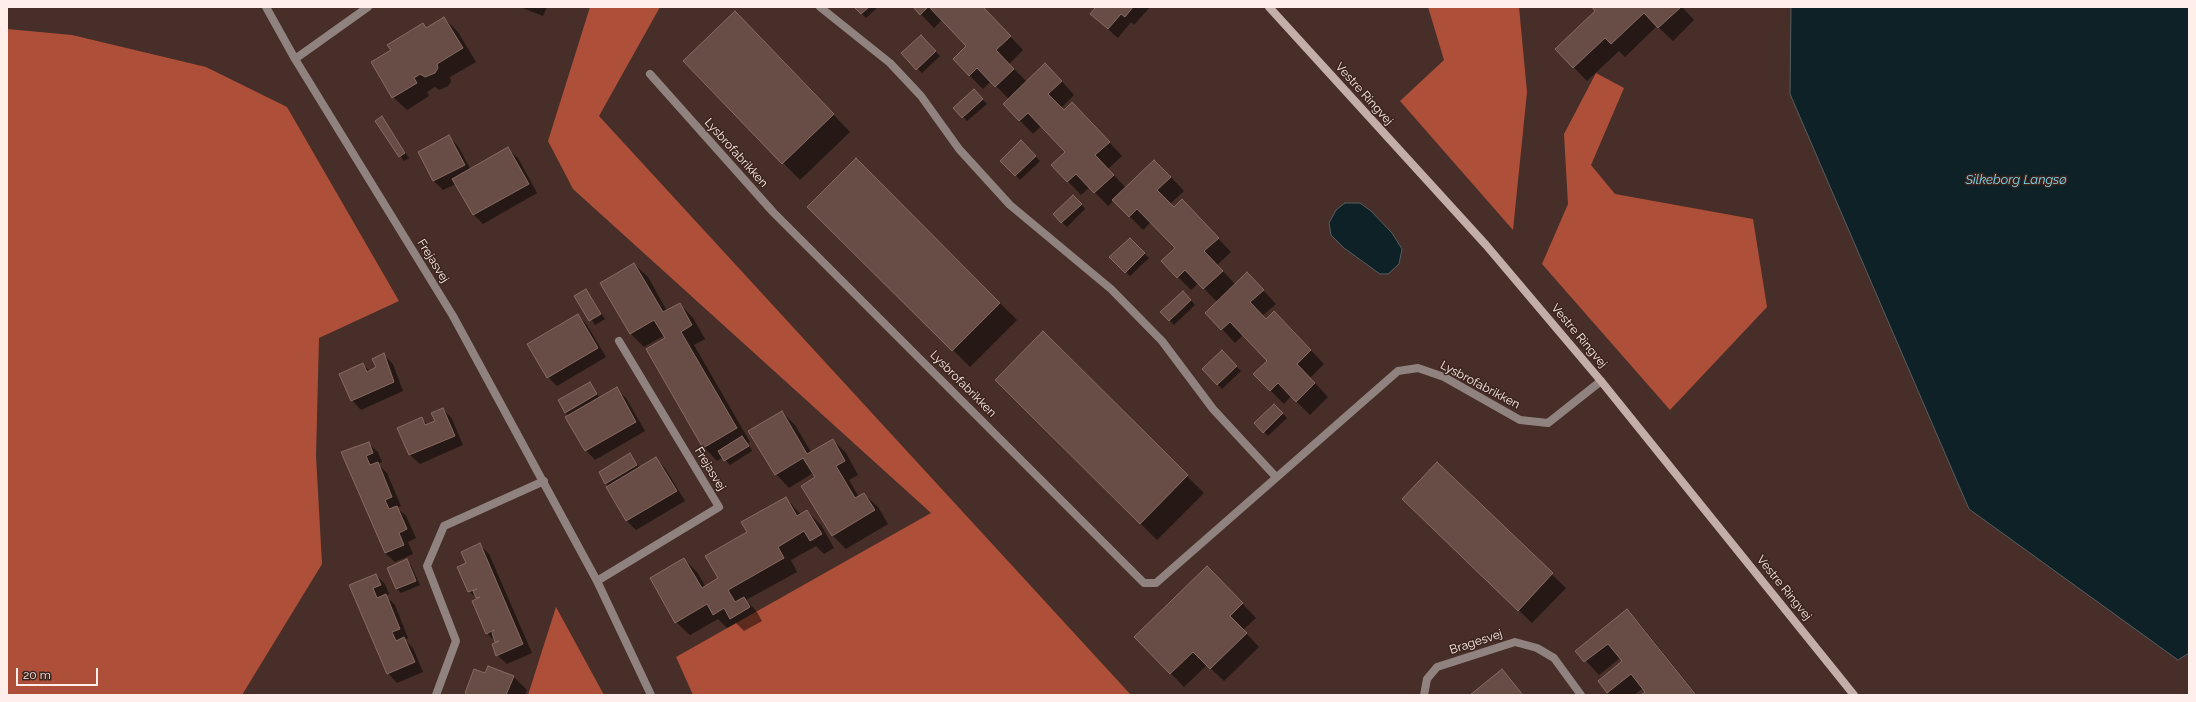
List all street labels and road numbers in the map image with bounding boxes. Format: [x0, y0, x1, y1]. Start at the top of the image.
street label: Vestre Ringvej [1332, 60, 1396, 128]
street label: Lysbrofabrikken [701, 116, 771, 190]
street label: Frejasvej [414, 237, 452, 285]
street label: Vestre Ringvej [1548, 301, 1610, 371]
street label: Lysbrofabrikken [927, 348, 999, 420]
street label: Lysbrofabrikken [1438, 358, 1522, 412]
street label: Frejasvej [691, 445, 729, 493]
street label: Vestre Ringvej [1754, 553, 1814, 623]
street label: Bragesvej [1448, 627, 1504, 657]

